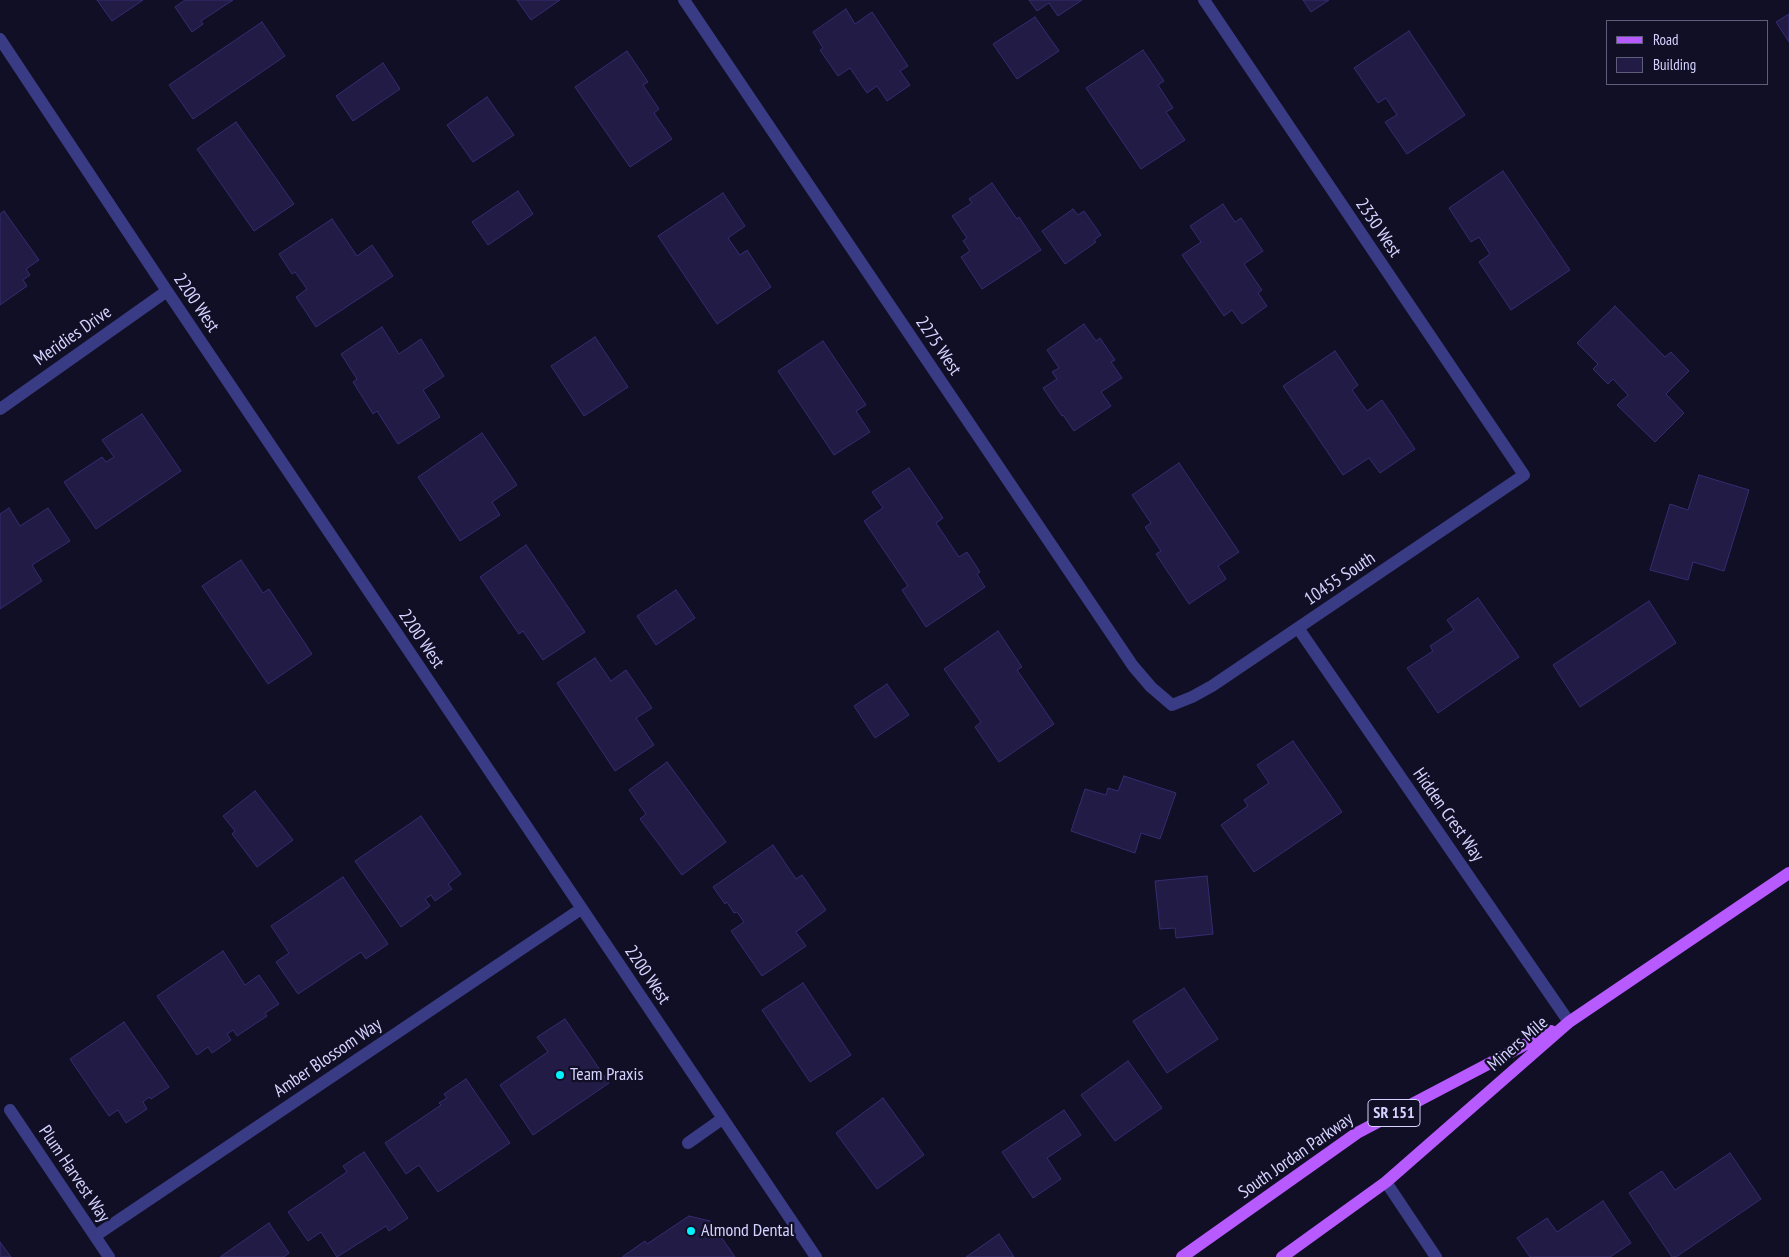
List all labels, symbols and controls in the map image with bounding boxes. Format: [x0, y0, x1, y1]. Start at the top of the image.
legend [1606, 20, 1769, 85]
text: Road [1653, 30, 1679, 49]
text: Building [1653, 55, 1696, 74]
street label: 2330 West [1351, 195, 1405, 261]
street label: 2200 West [169, 270, 223, 336]
street label: Meridies Drive [30, 301, 116, 371]
street label: 2275 West [911, 313, 965, 379]
street label: 10455 South [1301, 548, 1379, 610]
street label: 2200 West [394, 606, 448, 672]
street label: Hidden Crest Way [1408, 764, 1488, 866]
street label: 2200 West [620, 942, 674, 1008]
street label: Miners Mile [1484, 1012, 1552, 1076]
street label: Amber Blossom Way [270, 1014, 386, 1102]
place label: Team Praxis [570, 1064, 644, 1086]
marker: Team Praxis [554, 1069, 566, 1081]
road number: SR 151 [1368, 1100, 1420, 1126]
street label: South Jordan Parkway [1234, 1108, 1358, 1204]
street label: Plum Harvest Way [34, 1121, 114, 1227]
place label: Almond Dental [701, 1220, 794, 1242]
marker: Almond Dental [685, 1225, 697, 1237]

